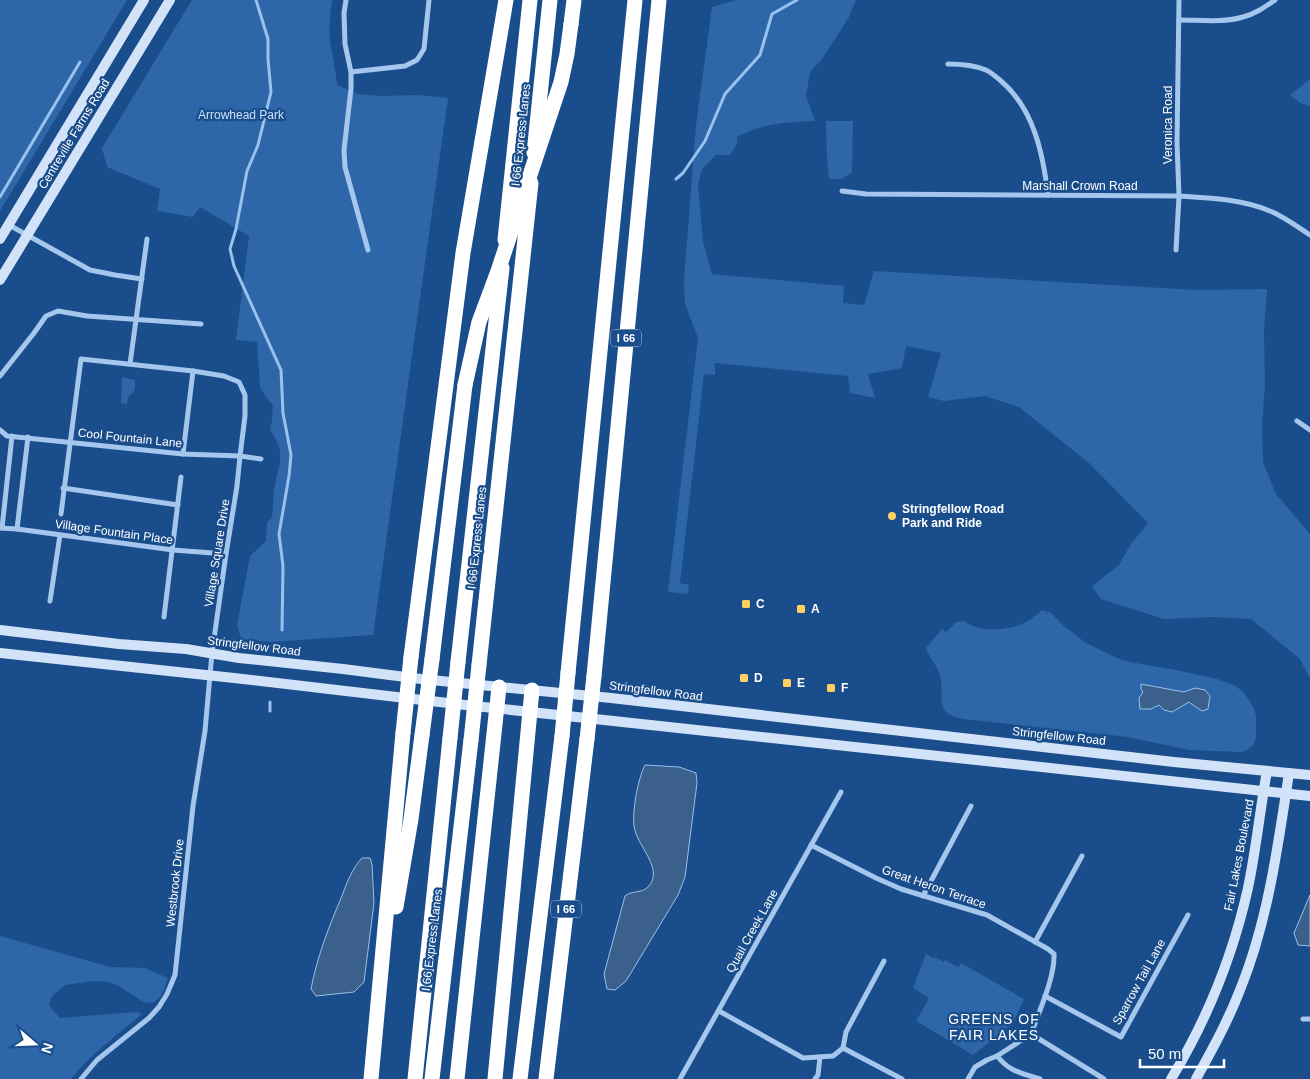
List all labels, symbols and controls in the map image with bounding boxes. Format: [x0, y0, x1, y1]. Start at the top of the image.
street label: Centreville Farms Road [36, 76, 112, 192]
street label: I 66 Express Lanes [509, 83, 533, 187]
street label: Veronica Road [1161, 86, 1175, 164]
park label: Arrowhead Park [198, 108, 285, 122]
street label: Marshall Crown Road [1022, 179, 1138, 193]
road number: I 66 [611, 329, 641, 346]
street label: Cool Fountain Lane [77, 426, 183, 450]
street label: I 66 Express Lanes [465, 486, 489, 590]
street label: Village Square Drive [202, 498, 233, 608]
place label: Stringfellow Road Park and Ride [902, 502, 1004, 530]
marker: Stringfellow Road Park and Ride [886, 510, 898, 522]
street label: Village Fountain Place [54, 517, 174, 547]
place label: C [756, 597, 765, 611]
marker: C [740, 598, 752, 610]
place label: A [811, 602, 820, 616]
marker: A [795, 603, 807, 615]
street label: Stringfellow Road [206, 633, 302, 659]
place label: D [754, 671, 763, 685]
marker: D [738, 672, 750, 684]
place label: E [797, 676, 805, 690]
marker: E [781, 677, 793, 689]
street label: Stringfellow Road [608, 678, 704, 704]
place label: F [841, 681, 848, 695]
marker: F [825, 682, 837, 694]
street label: Stringfellow Road [1011, 724, 1107, 748]
street label: Fair Lakes Boulevard [1221, 798, 1257, 912]
street label: Westbrook Drive [163, 838, 187, 928]
street label: Great Heron Terrace [880, 863, 988, 911]
street label: Quail Creek Lane [723, 886, 781, 975]
street label: I 66 Express Lanes [419, 888, 445, 992]
road number: I 66 [551, 901, 581, 918]
street label: Sparrow Tail Lane [1110, 936, 1169, 1027]
district label: GREENS OF FAIR LAKES [948, 1011, 1040, 1043]
north arrow [10, 1019, 60, 1069]
scale bar [1140, 1036, 1224, 1068]
text: N [38, 1041, 57, 1056]
text: 50 m [1148, 1045, 1181, 1062]

